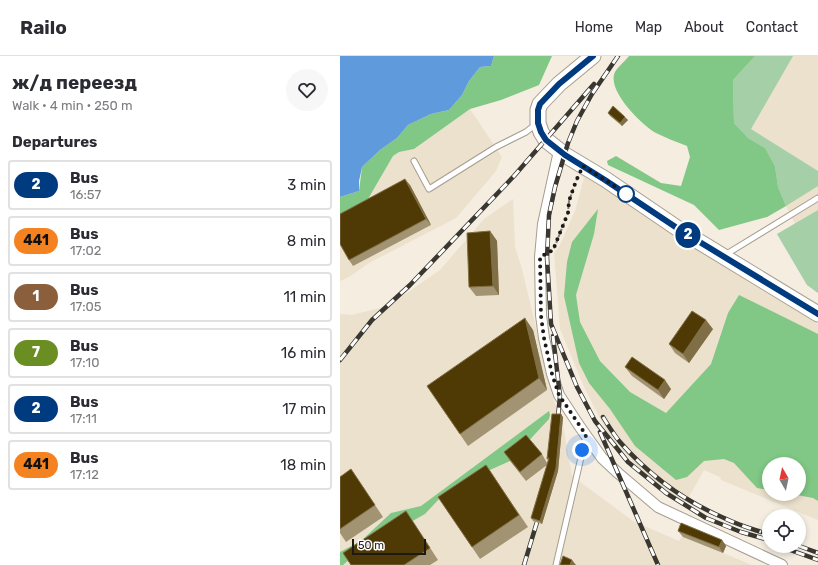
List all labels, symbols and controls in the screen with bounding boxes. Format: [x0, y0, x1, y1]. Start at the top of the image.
text: Railo [20, 16, 67, 39]
text: Home [575, 19, 613, 36]
text: Map [635, 19, 662, 36]
text: About [684, 19, 724, 36]
text: Contact [746, 19, 798, 36]
button: heart [286, 69, 328, 111]
text: ж/д переезд [12, 71, 137, 94]
text: Walk · 4 min · 250 m [12, 98, 133, 113]
text: Departures [12, 133, 97, 151]
text: Bus [70, 169, 98, 187]
text: 2 [31, 176, 41, 193]
text: 3 min [287, 176, 326, 194]
unlabelled marker [617, 185, 635, 203]
text: 16:57 [70, 187, 101, 202]
line badge: 2 [675, 222, 701, 248]
text: Bus [70, 225, 98, 243]
text: 2 [683, 226, 693, 243]
text: 441 [23, 232, 49, 249]
text: 8 min [287, 232, 326, 250]
text: 17:02 [70, 243, 101, 258]
text: Bus [70, 281, 98, 299]
text: 1 [33, 288, 39, 305]
text: 11 min [283, 288, 326, 306]
text: 17:05 [70, 299, 102, 314]
text: Bus [70, 337, 98, 355]
text: 7 [32, 344, 40, 361]
text: 16 min [281, 344, 326, 362]
text: 17:10 [70, 355, 99, 370]
text: Bus [70, 393, 98, 411]
text: 2 [31, 400, 41, 417]
text: 17 min [282, 400, 326, 418]
text: 17:11 [70, 411, 97, 426]
your location [572, 440, 592, 460]
text: Bus [70, 449, 98, 467]
text: 441 [23, 456, 49, 473]
text: 18 min [280, 456, 326, 474]
north arrow [762, 457, 806, 501]
map controls [762, 457, 806, 553]
text: 17:12 [70, 467, 99, 482]
button: locate [762, 509, 806, 553]
scale bar [352, 537, 426, 556]
text: 50 m [358, 539, 384, 552]

